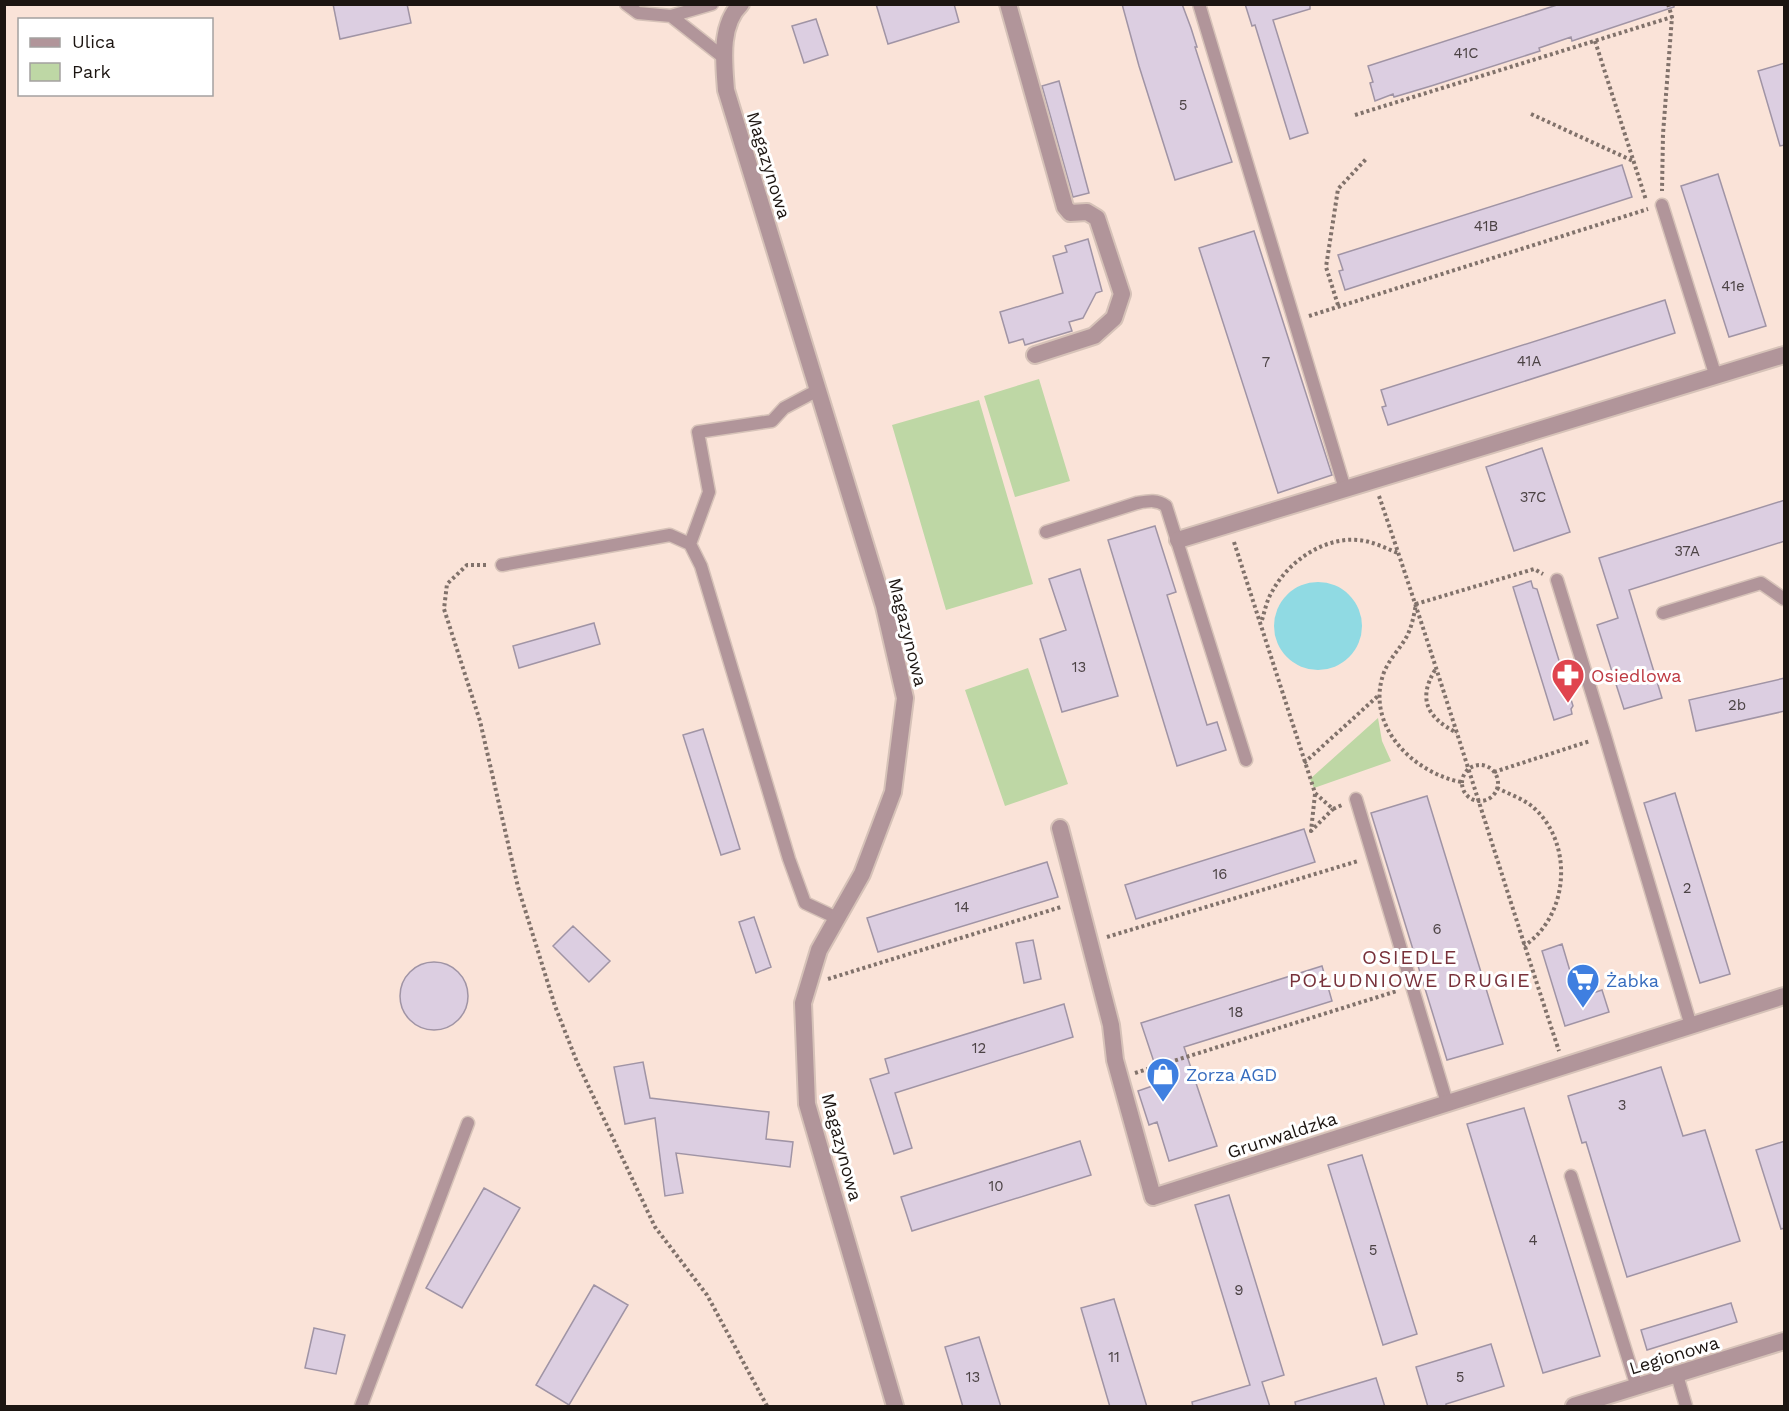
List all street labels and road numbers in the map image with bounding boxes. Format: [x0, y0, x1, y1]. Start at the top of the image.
street label: Magazynowa [743, 109, 795, 221]
street label: Magazynowa [884, 576, 932, 688]
street label: Magazynowa [818, 1091, 866, 1203]
street label: Grunwaldzka [1224, 1107, 1340, 1163]
street label: Legionowa [1627, 1331, 1721, 1379]

